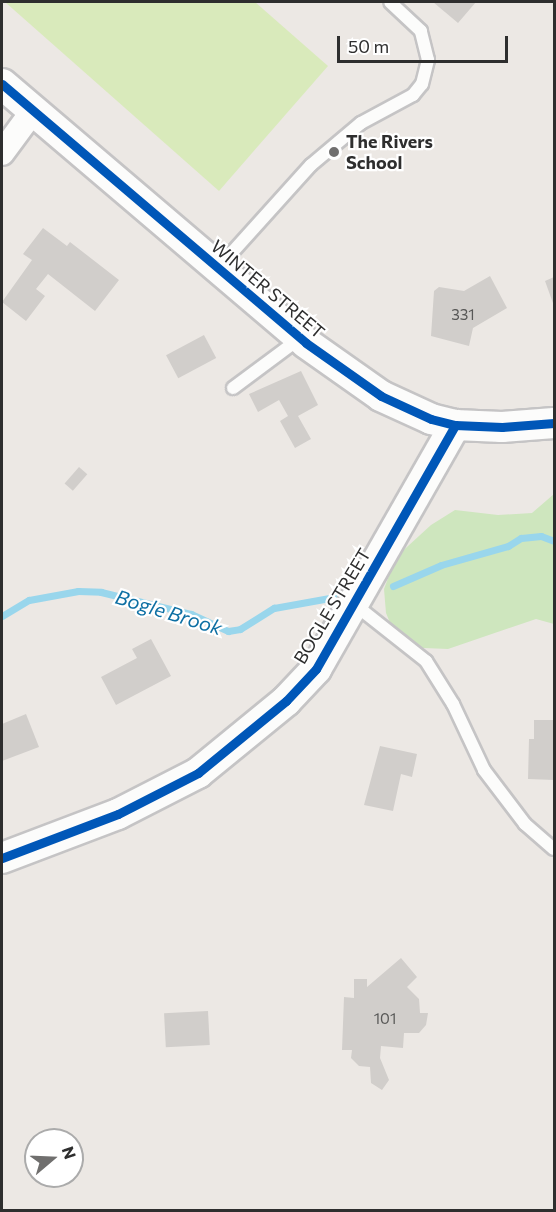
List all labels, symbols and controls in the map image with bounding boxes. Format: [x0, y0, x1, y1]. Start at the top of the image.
scale bar [340, 24, 511, 62]
text: 50 m [348, 35, 389, 57]
place label: The Rivers School [346, 131, 433, 174]
marker: The Rivers School [327, 145, 341, 159]
street label: WINTER STREET [207, 235, 329, 343]
house number: 331 [451, 306, 475, 324]
street label: BOGLE STREET [289, 544, 375, 668]
water label: Bogle Brook [113, 584, 225, 640]
house number: 101 [374, 1010, 396, 1028]
north arrow [24, 1128, 84, 1188]
text: N [59, 1144, 81, 1161]

